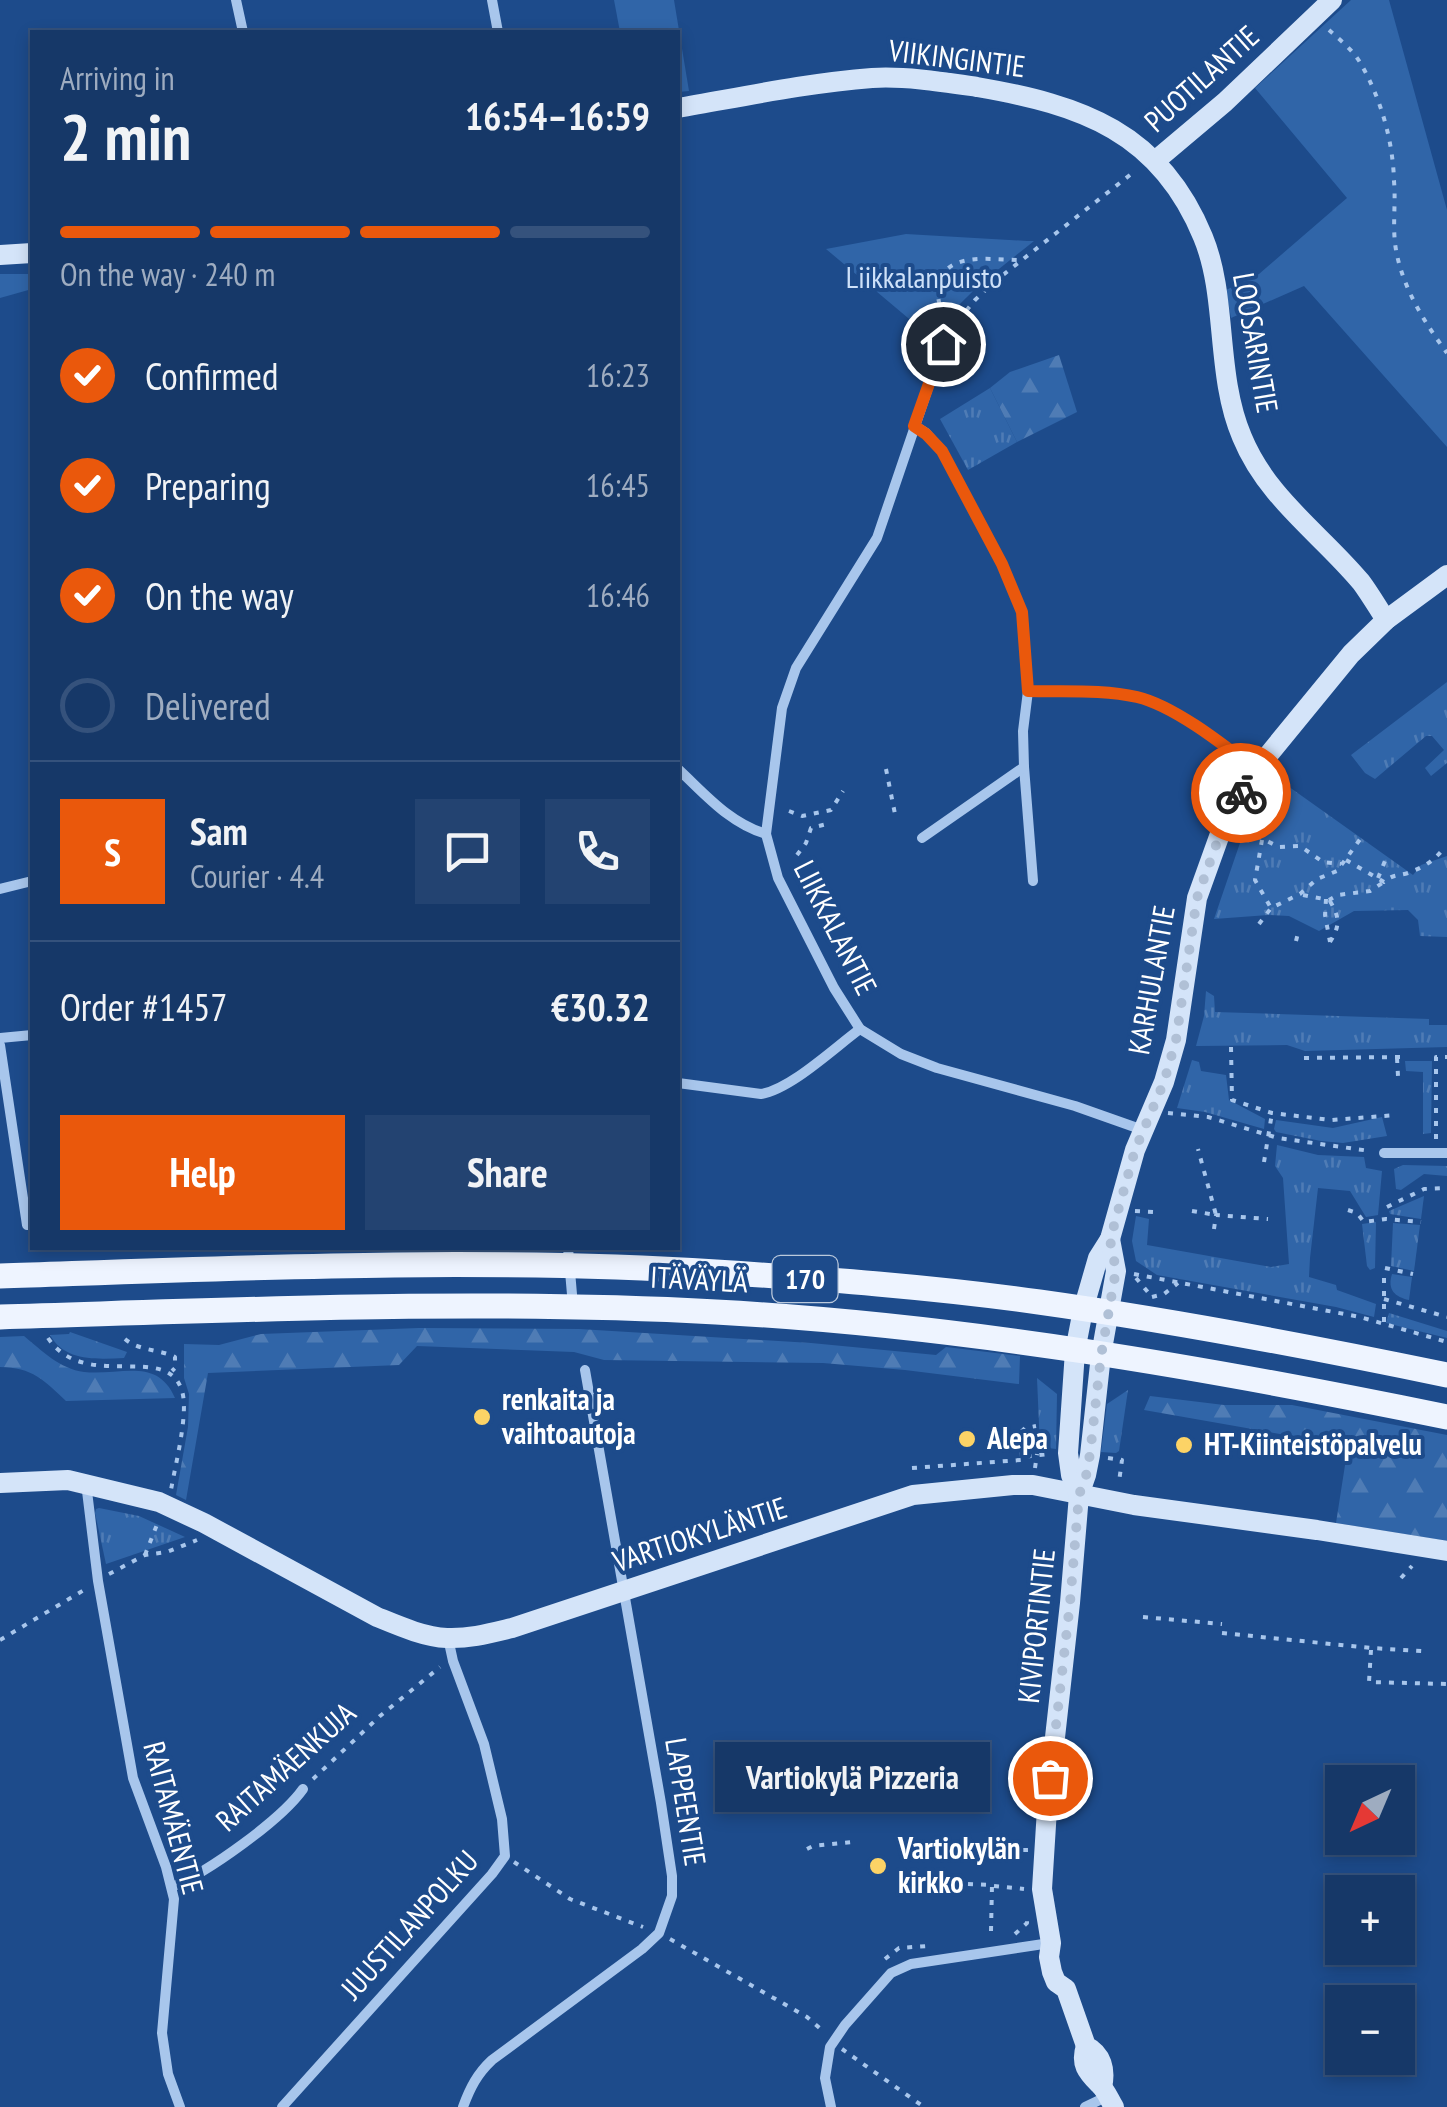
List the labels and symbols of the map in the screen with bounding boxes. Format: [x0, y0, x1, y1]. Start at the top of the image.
street label: PUOTILANTIE [1135, 16, 1266, 140]
street label: VIIKINGINTIE [886, 30, 1028, 85]
park label: Liikkalanpuisto [846, 257, 1002, 296]
street label: LOOSARINTIE [1225, 270, 1288, 416]
pin [901, 302, 986, 387]
courier [1191, 743, 1291, 843]
street label: LIIKKALANTIE [786, 854, 887, 1001]
street label: KARHULANTIE [1118, 902, 1183, 1057]
street label: ITÄVÄYLÄ [649, 1256, 750, 1301]
road number: 170 [772, 1256, 838, 1302]
place label: renkaita ja vaihtoautoja [501, 1379, 636, 1452]
marker: renkaita ja vaihtoautoja [471, 1406, 493, 1428]
place label: Alepa [986, 1418, 1048, 1457]
place label: HT-Kiinteistöpalvelu [1204, 1424, 1422, 1463]
marker: Alepa [956, 1428, 978, 1450]
marker: HT-Kiinteistöpalvelu [1173, 1434, 1195, 1456]
street label: VARTIOKYLÄNTIE [607, 1487, 792, 1580]
street label: KIVIPORTINTIE [1008, 1547, 1063, 1705]
street label: RAITAMÄENKUJA [207, 1692, 364, 1839]
street label: LAPPEENTIE [657, 1735, 716, 1869]
pin [1008, 1736, 1093, 1821]
street label: RAITAMÄENTIE [135, 1737, 214, 1898]
callout: Vartiokylä Pizzeria [715, 1743, 990, 1813]
north arrow [1325, 1765, 1415, 1855]
place label: Vartiokylän kirkko [897, 1828, 1020, 1901]
street label: JUUSTILANPOLKU [331, 1841, 486, 2007]
marker: Vartiokylän kirkko [867, 1855, 889, 1877]

